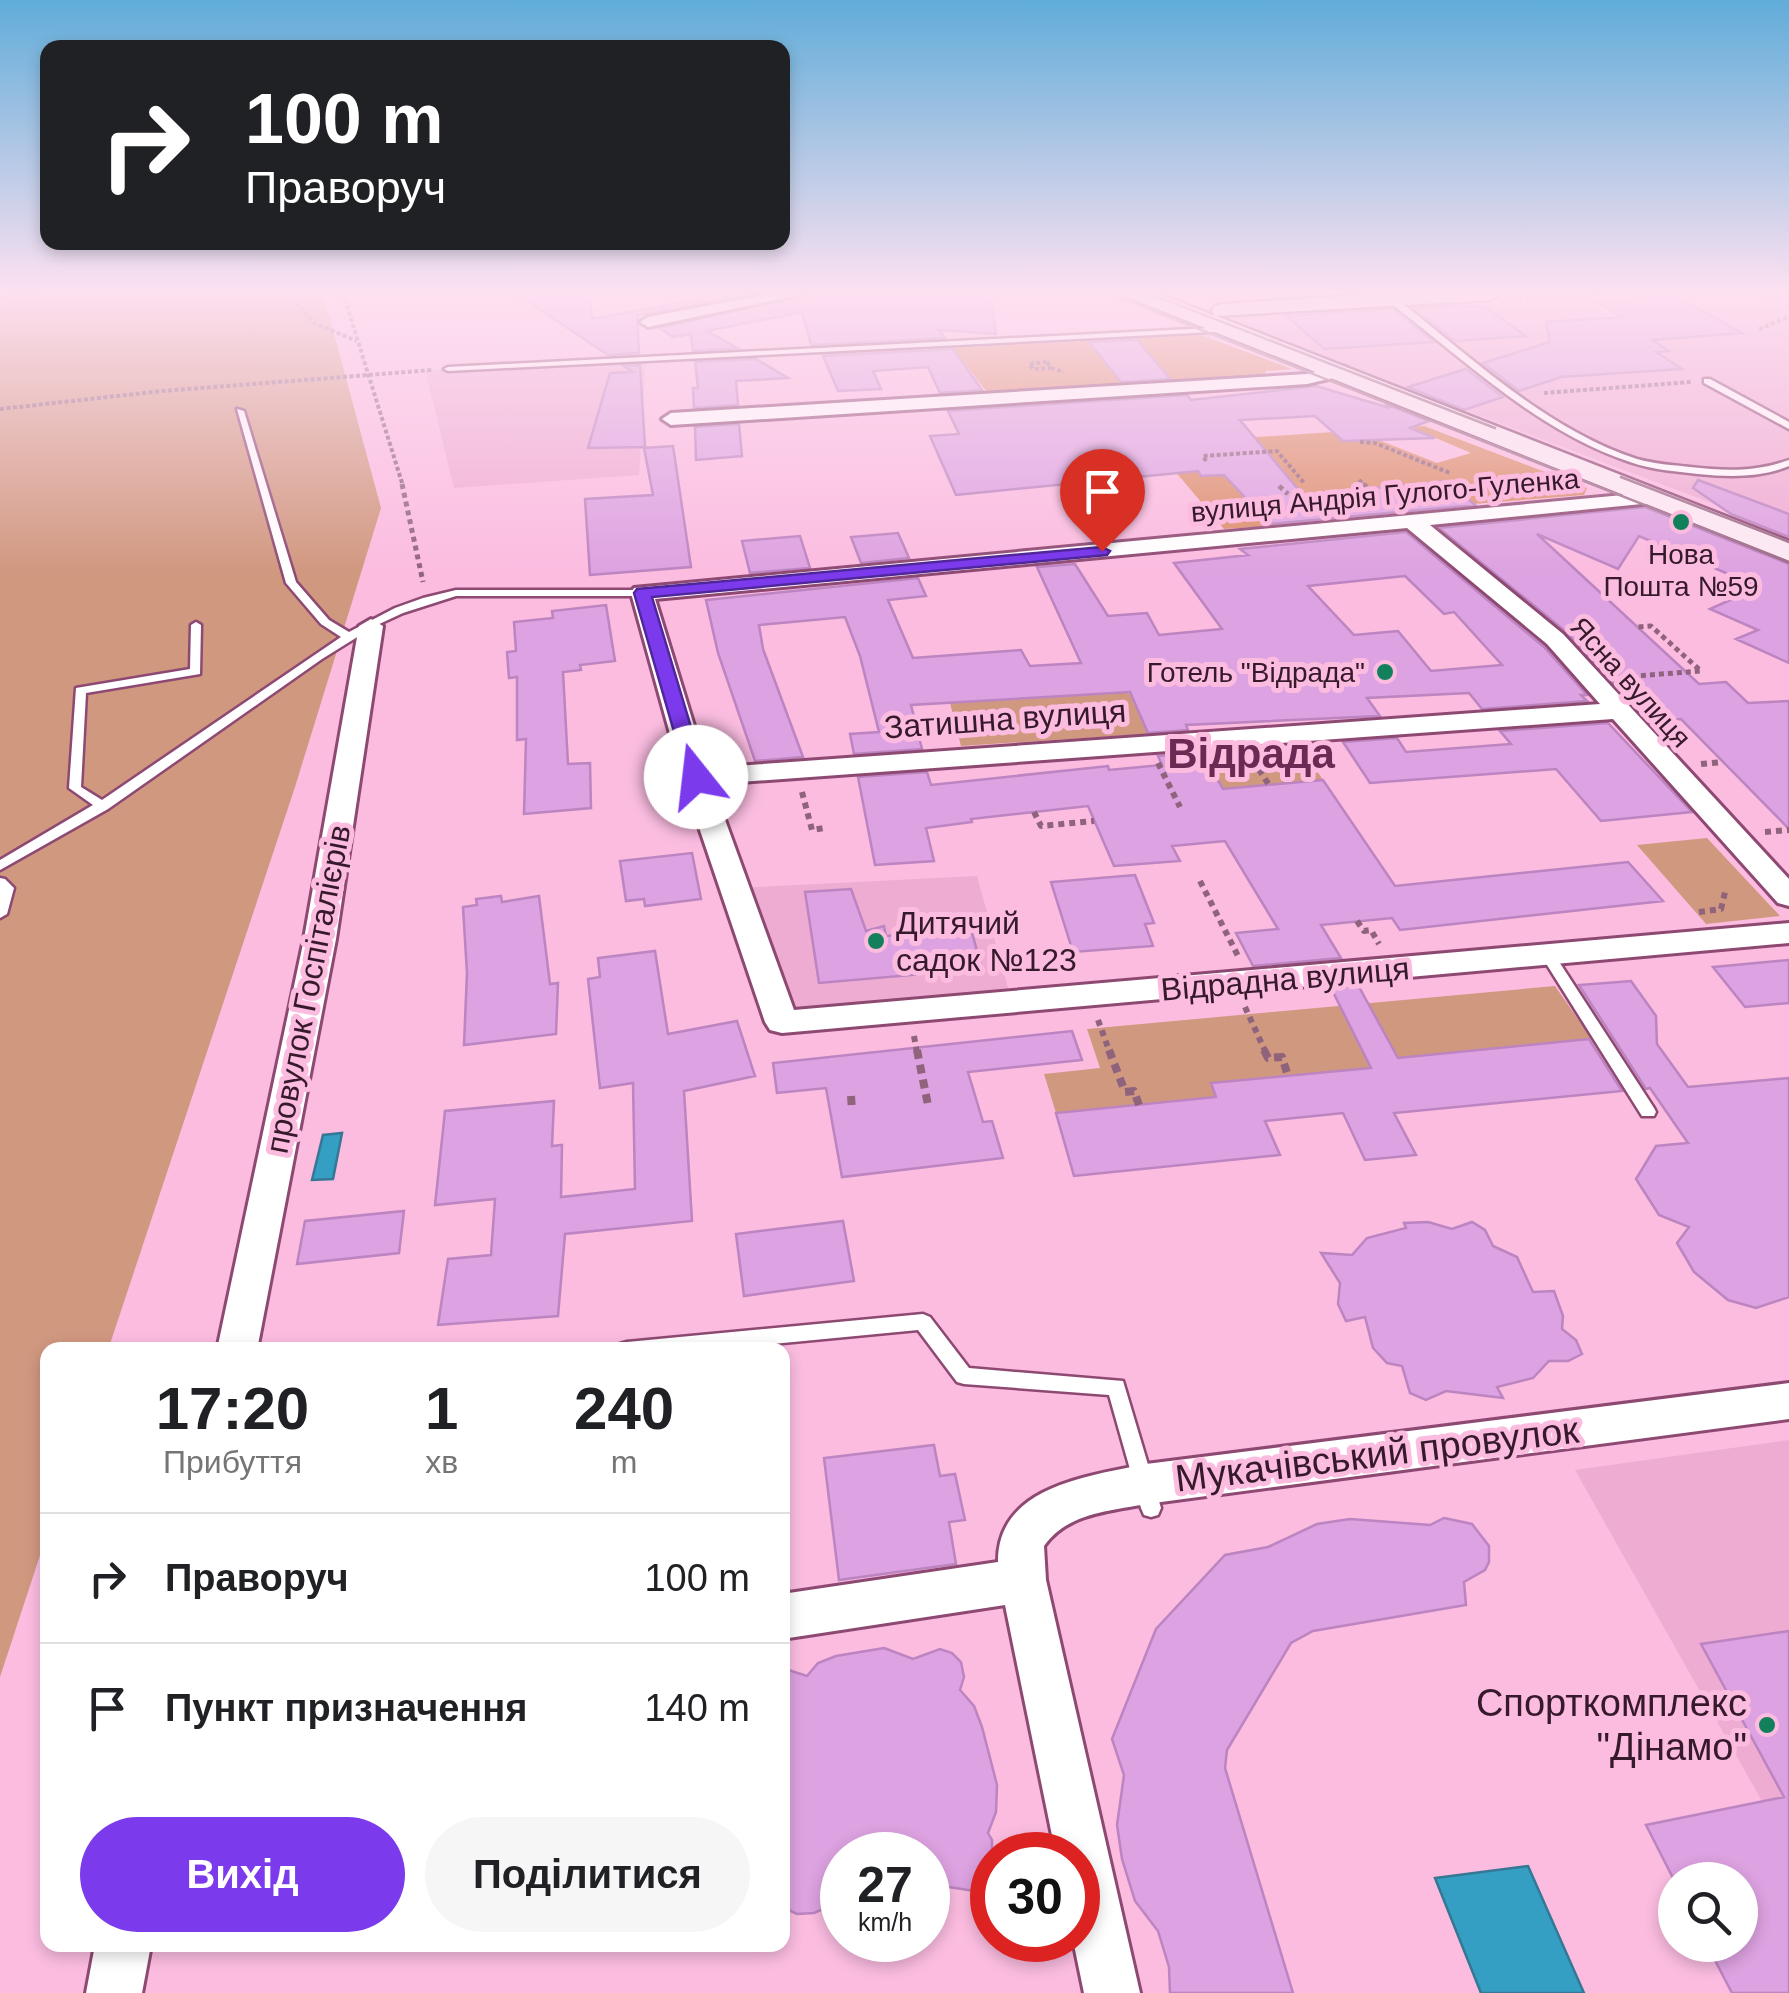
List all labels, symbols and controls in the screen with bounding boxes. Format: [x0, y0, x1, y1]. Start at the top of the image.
icon: right [80, 80, 210, 210]
text: 100 m [245, 80, 443, 158]
text: Праворуч [245, 162, 446, 213]
pin [1060, 449, 1145, 552]
street label: вулиця Андрія Гулого-Гуленка [1190, 463, 1581, 528]
icon: arrive [1075, 464, 1130, 519]
marker: Нова Пошта №59 [1670, 511, 1692, 533]
place label: Нова Пошта №59 [1603, 539, 1759, 602]
street label: Ясна вулиця [1564, 611, 1697, 754]
place label: Готель "Відрада" [1147, 657, 1365, 688]
marker: Готель "Відрада" [1374, 661, 1396, 683]
street label: Затишна вулиця [883, 693, 1127, 745]
position arrow [644, 725, 748, 829]
district label: Відрада [1167, 730, 1335, 777]
street label: провулок Госпіталієрів [258, 822, 358, 1156]
place label: Дитячий садок №123 [896, 905, 1077, 978]
marker: Дитячий садок №123 [865, 930, 887, 952]
street label: Відрадна вулиця [1159, 950, 1411, 1008]
text: 17:20 [156, 1375, 309, 1442]
text: 1 [425, 1375, 458, 1442]
text: 240 [574, 1375, 674, 1442]
street label: Мукачівський провулок [1173, 1408, 1581, 1500]
text: Прибуття [163, 1444, 302, 1480]
text: хв [425, 1444, 458, 1480]
text: m [611, 1444, 637, 1480]
icon: right [80, 1551, 135, 1606]
text: Праворуч [165, 1557, 349, 1599]
text: 100 m [644, 1557, 750, 1599]
icon: arrive [80, 1681, 135, 1736]
place label: Спорткомплекс "Дінамо" [1476, 1682, 1747, 1768]
text: Пункт призначення [165, 1687, 527, 1729]
text: 140 m [644, 1687, 750, 1729]
marker: Спорткомплекс "Дінамо" [1756, 1714, 1778, 1736]
button: Вихід [80, 1817, 405, 1932]
button: Поділитися [425, 1817, 750, 1932]
speed limit sign: 30 [970, 1832, 1100, 1962]
text: 27 [857, 1857, 913, 1913]
map controls [1658, 1862, 1758, 1962]
button: search [1658, 1862, 1758, 1962]
text: km/h [858, 1908, 912, 1936]

